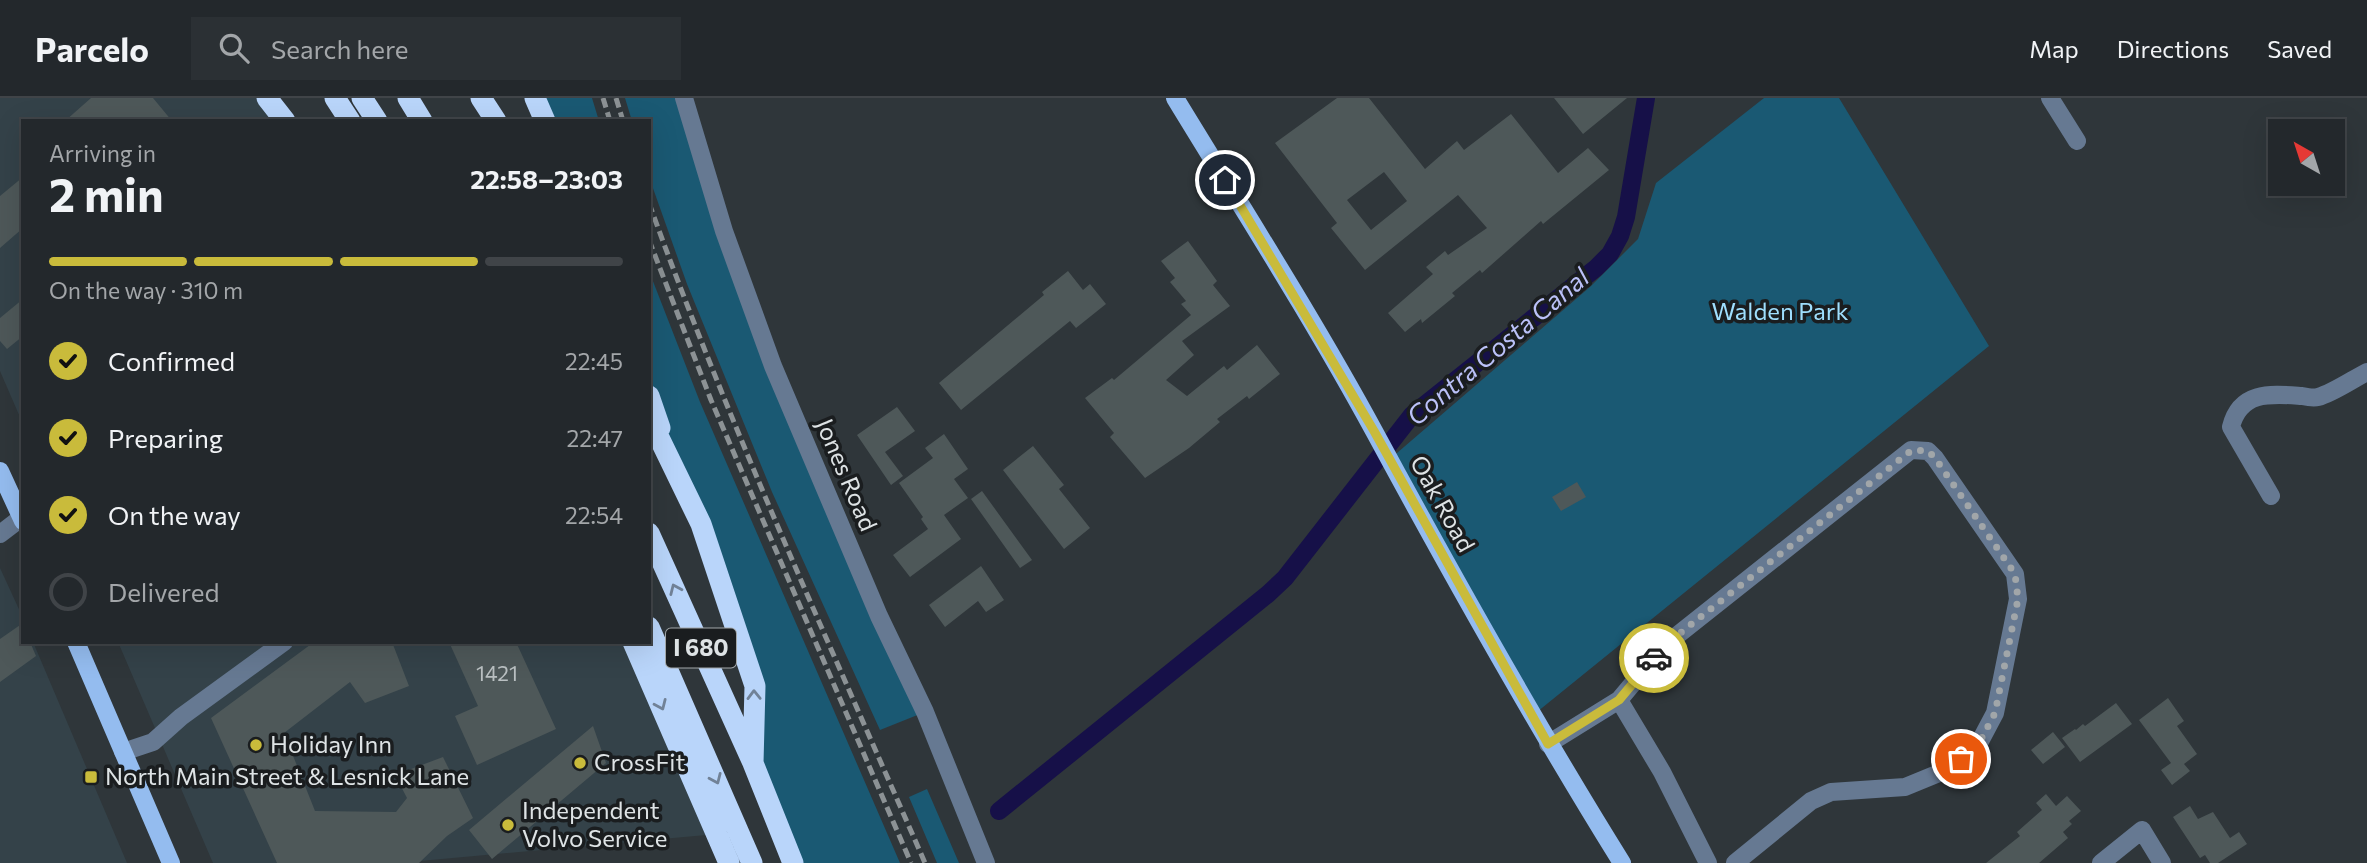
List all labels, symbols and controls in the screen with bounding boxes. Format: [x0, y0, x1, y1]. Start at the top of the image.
search box [191, 17, 681, 80]
text: Parcelo [35, 28, 149, 69]
icon: search [215, 29, 253, 67]
text: Search here [271, 33, 409, 64]
text: Map [2029, 34, 2079, 63]
text: Directions [2117, 34, 2229, 63]
text: Saved [2267, 34, 2332, 63]
north arrow [2268, 119, 2345, 196]
map controls [2268, 119, 2345, 196]
text: Arriving in [49, 139, 156, 167]
pin [1195, 150, 1255, 210]
icon: home [1206, 161, 1244, 199]
text: 22:58–23:03 [470, 163, 623, 194]
text: 2 min [49, 165, 164, 221]
water label: Contra Costa Canal [1400, 260, 1595, 431]
text: On the way · 310 m [49, 276, 243, 304]
park label: Walden Park [1712, 296, 1848, 325]
icon: check [49, 342, 87, 380]
text: Confirmed [108, 345, 235, 376]
text: 22:45 [565, 347, 623, 375]
street label: Jones Road [811, 414, 884, 535]
icon: check [49, 419, 87, 457]
text: Preparing [108, 422, 223, 453]
text: 22:47 [567, 424, 623, 452]
street label: Oak Road [1405, 450, 1482, 557]
icon: check [49, 496, 87, 534]
text: On the way [108, 499, 241, 530]
text: 22:54 [565, 501, 623, 529]
text: Delivered [108, 576, 219, 607]
one-way arrow [669, 584, 683, 596]
courier [1619, 623, 1689, 693]
road number: I 680 [666, 628, 736, 668]
icon: car [1635, 639, 1673, 677]
house number: 1421 [476, 660, 518, 685]
one-way arrow [746, 689, 762, 700]
one-way arrow [652, 698, 666, 710]
place label: Holiday Inn [270, 729, 392, 758]
pin [1931, 729, 1991, 789]
marker: Holiday Inn [248, 737, 264, 753]
icon: bag [1942, 740, 1980, 778]
place label: CrossFit [594, 747, 685, 776]
marker: CrossFit [572, 755, 588, 771]
place label: North Main Street & Lesnick Lane [105, 761, 469, 790]
marker: North Main Street & Lesnick Lane [83, 769, 99, 785]
one-way arrow [708, 773, 722, 785]
place label: Independent Volvo Service [522, 795, 667, 852]
marker: Independent Volvo Service [500, 817, 516, 833]

